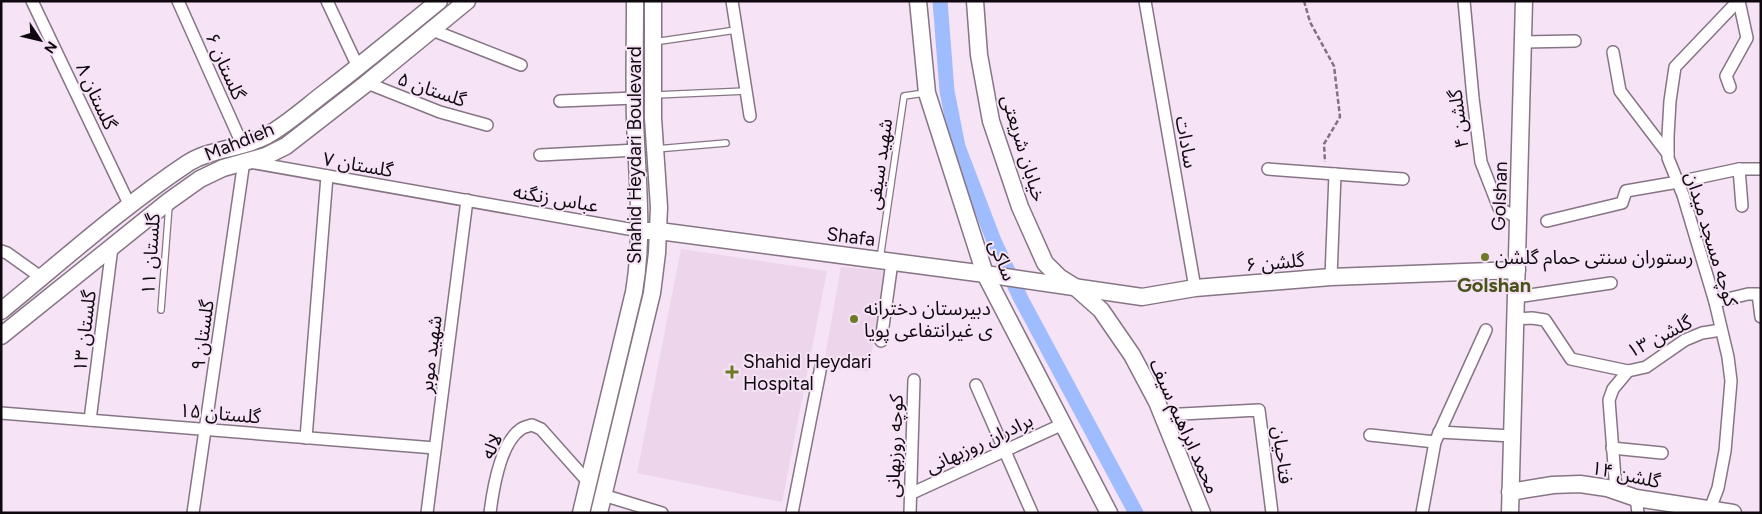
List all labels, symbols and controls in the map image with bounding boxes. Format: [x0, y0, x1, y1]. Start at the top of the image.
north arrow [15, 15, 65, 65]
street label: گلستان ۶ [201, 29, 251, 104]
text: N [40, 38, 60, 56]
street label: Shahid Heydari Boulevard [623, 46, 646, 264]
street label: گلستان ۸ [71, 59, 122, 134]
street label: گلستان ۵ [395, 67, 470, 112]
street label: گلشن ۴ [1443, 87, 1474, 150]
street label: خیابان شریعتی [996, 92, 1051, 204]
street label: سادات [1171, 114, 1202, 170]
street label: Mahdieh [201, 117, 277, 166]
street label: شهید سیفی [862, 117, 897, 211]
street label: گلستان ۷ [321, 147, 396, 182]
street label: Golshan [1487, 161, 1512, 231]
street label: کوچه مسجد میدان [1679, 169, 1743, 311]
street label: عباس زنگنه [511, 180, 600, 217]
street label: گلستان ۱۱ [136, 211, 165, 296]
street label: Shafa [825, 222, 876, 251]
street label: ساکی [984, 236, 1021, 284]
place label: رستوران سنتی حمام گلشن [1495, 246, 1693, 272]
street label: گلشن ۶ [1245, 248, 1307, 277]
marker: رستوران سنتی حمام گلشن [1479, 251, 1491, 263]
district label: Golshan [1457, 273, 1531, 297]
street label: گلستان ۱۳ [68, 288, 101, 373]
street label: گلستان ۹ [186, 297, 219, 372]
place label: دبیرستان دخترانه ی غیرانتفاعی پویا [864, 297, 993, 343]
street label: گلشن ۱۳ [1623, 310, 1697, 363]
marker: دبیرستان دخترانه ی غیرانتفاعی پویا [848, 313, 860, 325]
street label: شهید موبر [414, 314, 447, 395]
place label: Shahid Heydari Hospital [743, 350, 872, 395]
street label: محمد ابراهیم سیف [1142, 355, 1225, 498]
marker: Shahid Heydari Hospital [725, 365, 739, 379]
street label: کوچه روزبهانی [881, 393, 909, 498]
street label: گلستان ۱۵ [178, 398, 263, 429]
street label: برادران روزبهانی [922, 409, 1037, 478]
street label: فتاحیان [1268, 425, 1297, 485]
street label: لاله [476, 430, 507, 463]
street label: گلشن ۱۴ [1589, 456, 1664, 493]

